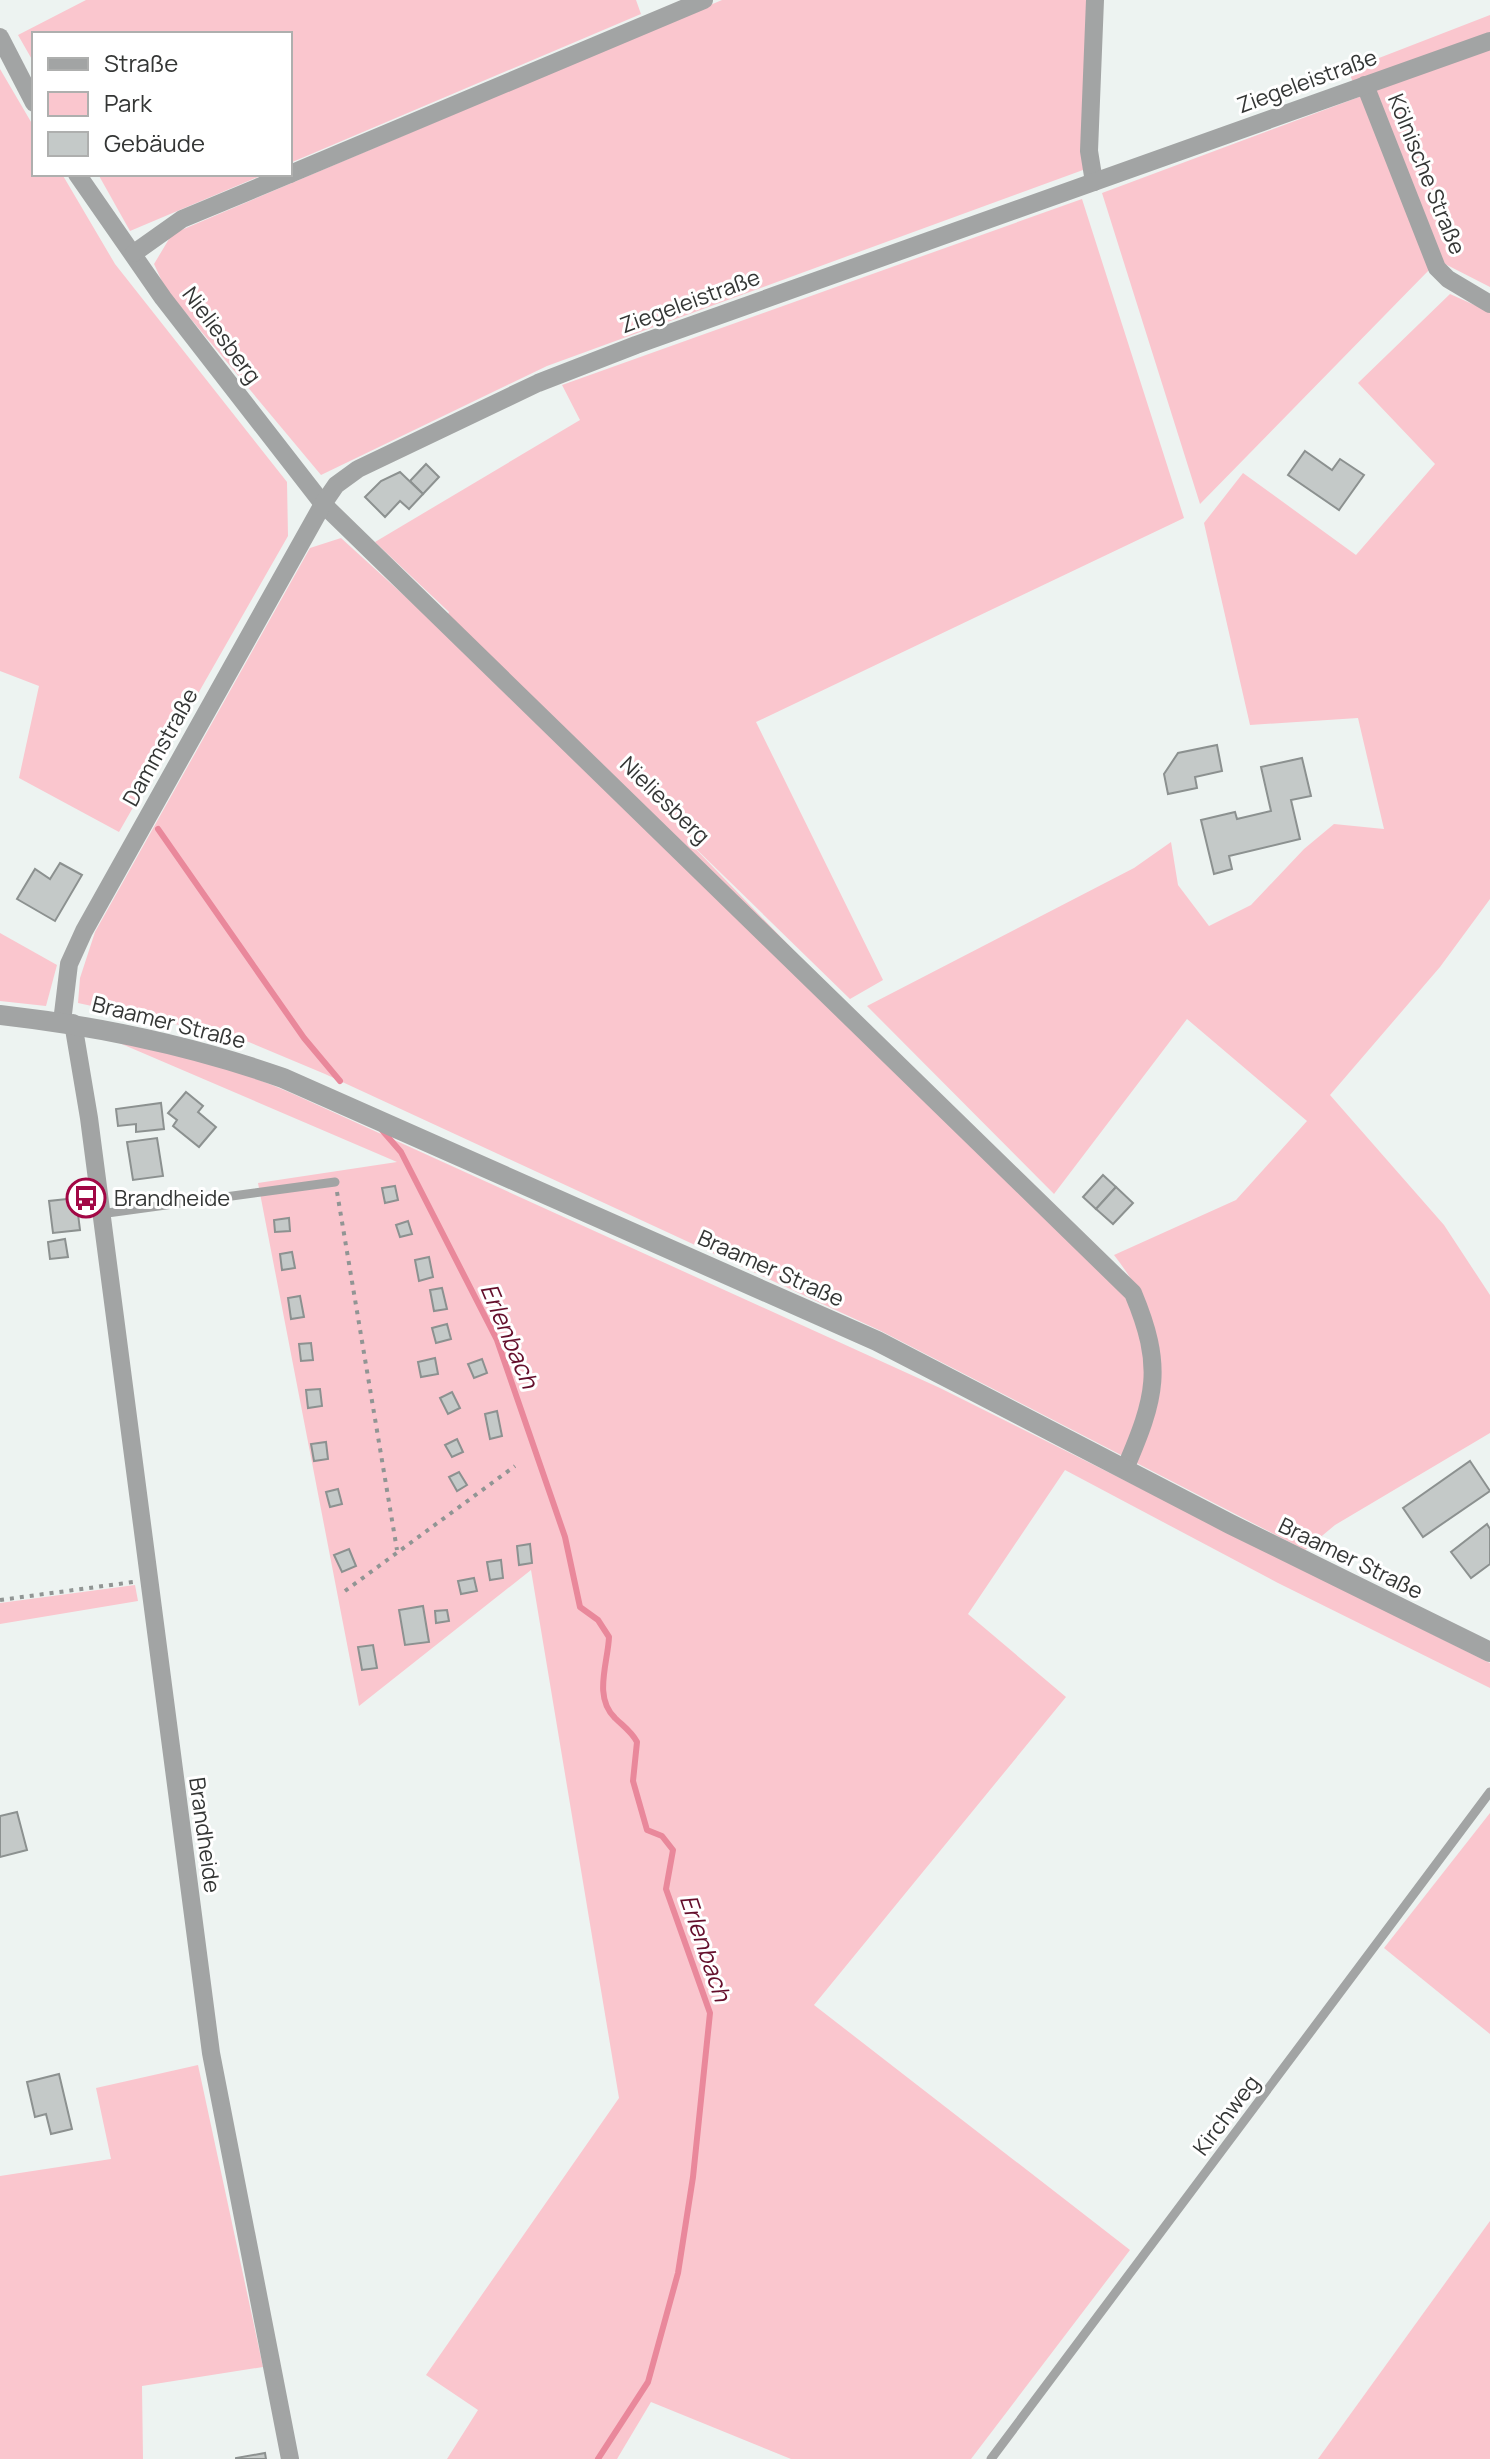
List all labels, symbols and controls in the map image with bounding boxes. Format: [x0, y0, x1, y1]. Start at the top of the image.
legend [32, 32, 292, 176]
street label: Ziegeleistraße [1233, 42, 1381, 120]
text: Straße [104, 46, 178, 79]
text: Park [104, 86, 153, 119]
street label: Kölnische Straße [1381, 89, 1473, 259]
text: Gebäude [104, 126, 205, 159]
street label: Ziegeleistraße [616, 262, 764, 340]
street label: Nieliesberg [176, 280, 268, 390]
street label: Dammstraße [115, 683, 205, 811]
street label: Nieliesberg [614, 750, 716, 850]
street label: Braamer Straße [89, 988, 249, 1056]
bus stop icon: Brandheide [65, 1177, 107, 1219]
place label: Brandheide [114, 1183, 230, 1213]
street label: Braamer Straße [693, 1222, 849, 1314]
water label: Erlenbach [474, 1278, 548, 1394]
street label: Braamer Straße [1274, 1510, 1428, 1606]
street label: Brandheide [182, 1775, 228, 1895]
water label: Erlenbach [673, 1890, 740, 2006]
street label: Kirchweg [1186, 2069, 1266, 2161]

